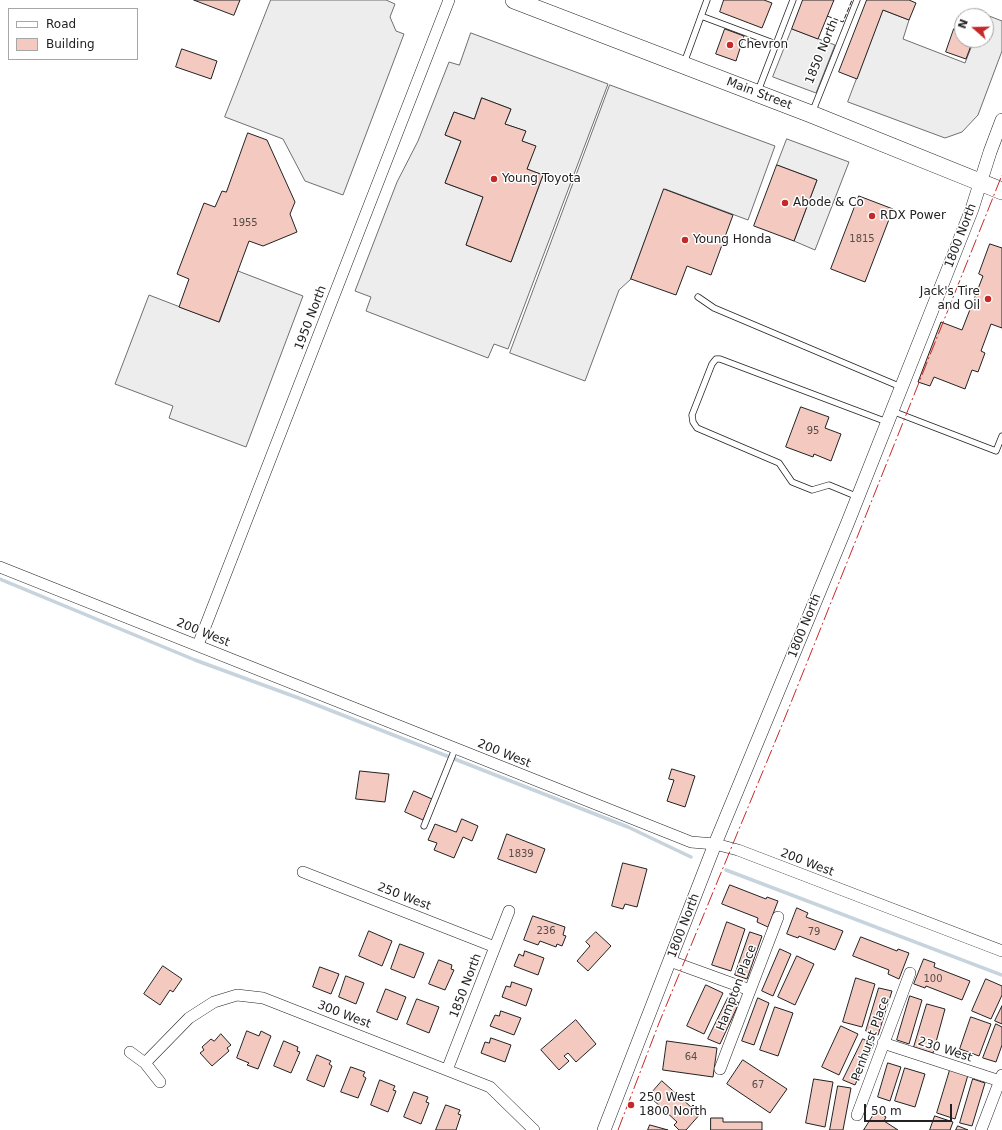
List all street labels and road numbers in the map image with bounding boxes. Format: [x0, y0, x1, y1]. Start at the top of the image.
street label: 1850 North [803, 18, 841, 86]
street label: Main Street [724, 75, 794, 113]
street label: 1800 North [942, 202, 980, 270]
street label: 1950 North [292, 284, 330, 352]
street label: 1800 North [786, 592, 824, 660]
street label: 200 West [174, 616, 232, 650]
street label: 200 West [475, 737, 533, 771]
street label: 200 West [778, 846, 836, 880]
street label: 250 West [375, 880, 433, 914]
street label: 1800 North [665, 892, 703, 960]
street label: Hampton Place [714, 943, 760, 1033]
street label: 1850 North [447, 952, 485, 1020]
street label: Penhurst Place [849, 995, 893, 1083]
street label: 300 West [315, 998, 373, 1032]
street label: 230 West [916, 1034, 974, 1066]

